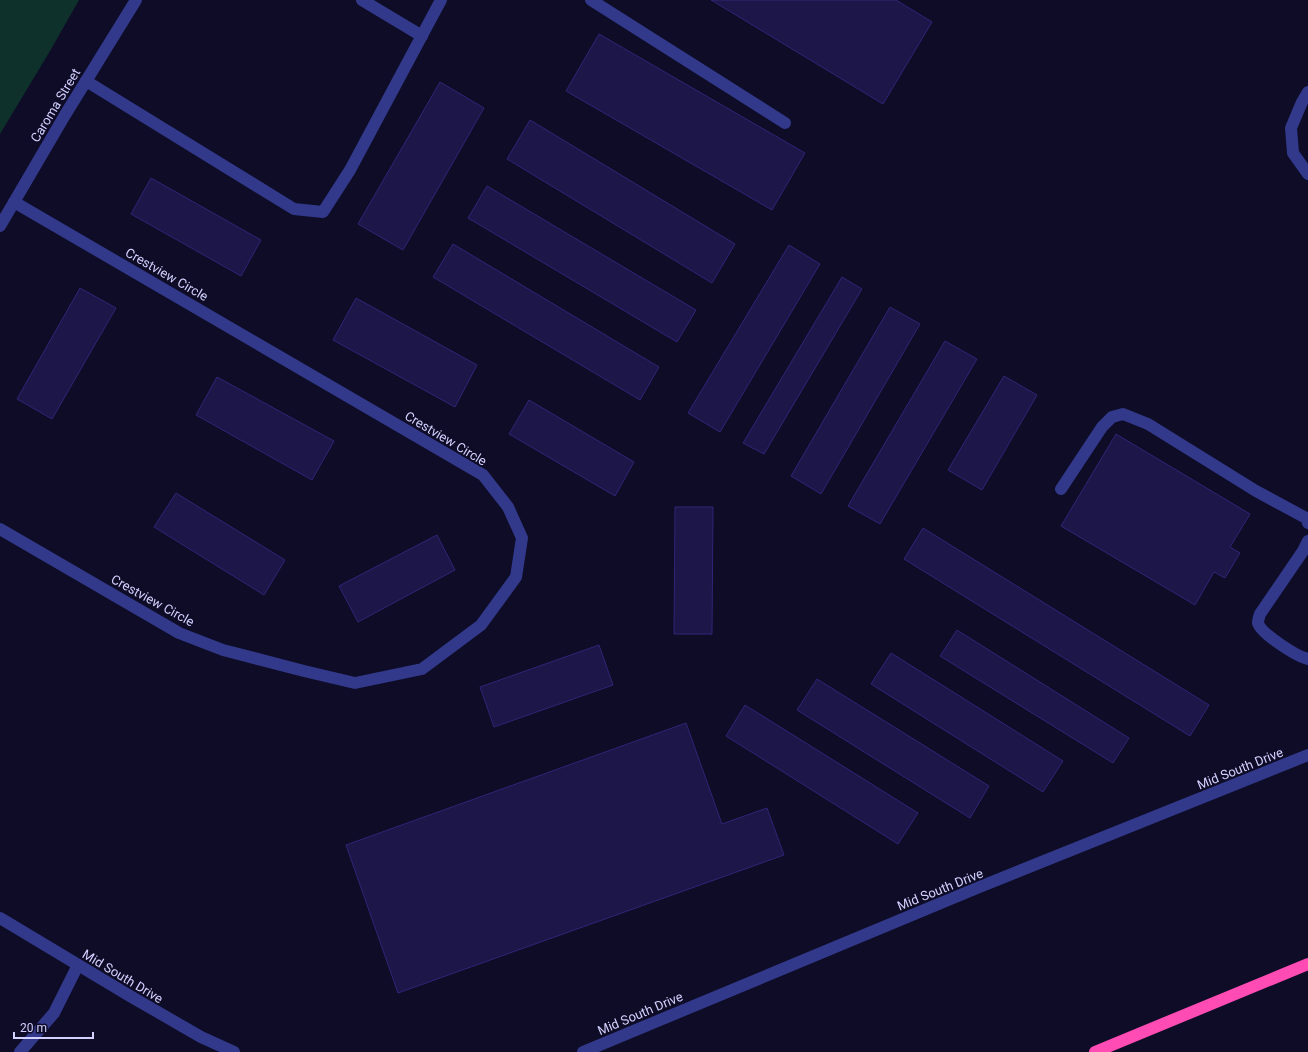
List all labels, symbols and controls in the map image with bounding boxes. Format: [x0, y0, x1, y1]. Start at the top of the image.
street label: Caroma Street [28, 66, 83, 145]
street label: Crestview Circle [123, 245, 211, 304]
street label: Crestview Circle [402, 408, 489, 469]
street label: Crestview Circle [109, 571, 197, 630]
street label: Mid South Drive [1195, 744, 1285, 793]
street label: Mid South Drive [895, 865, 985, 914]
street label: Mid South Drive [80, 947, 166, 1006]
street label: Mid South Drive [595, 989, 685, 1038]
scale bar [14, 1014, 93, 1040]
text: 20 m [20, 1021, 47, 1035]

